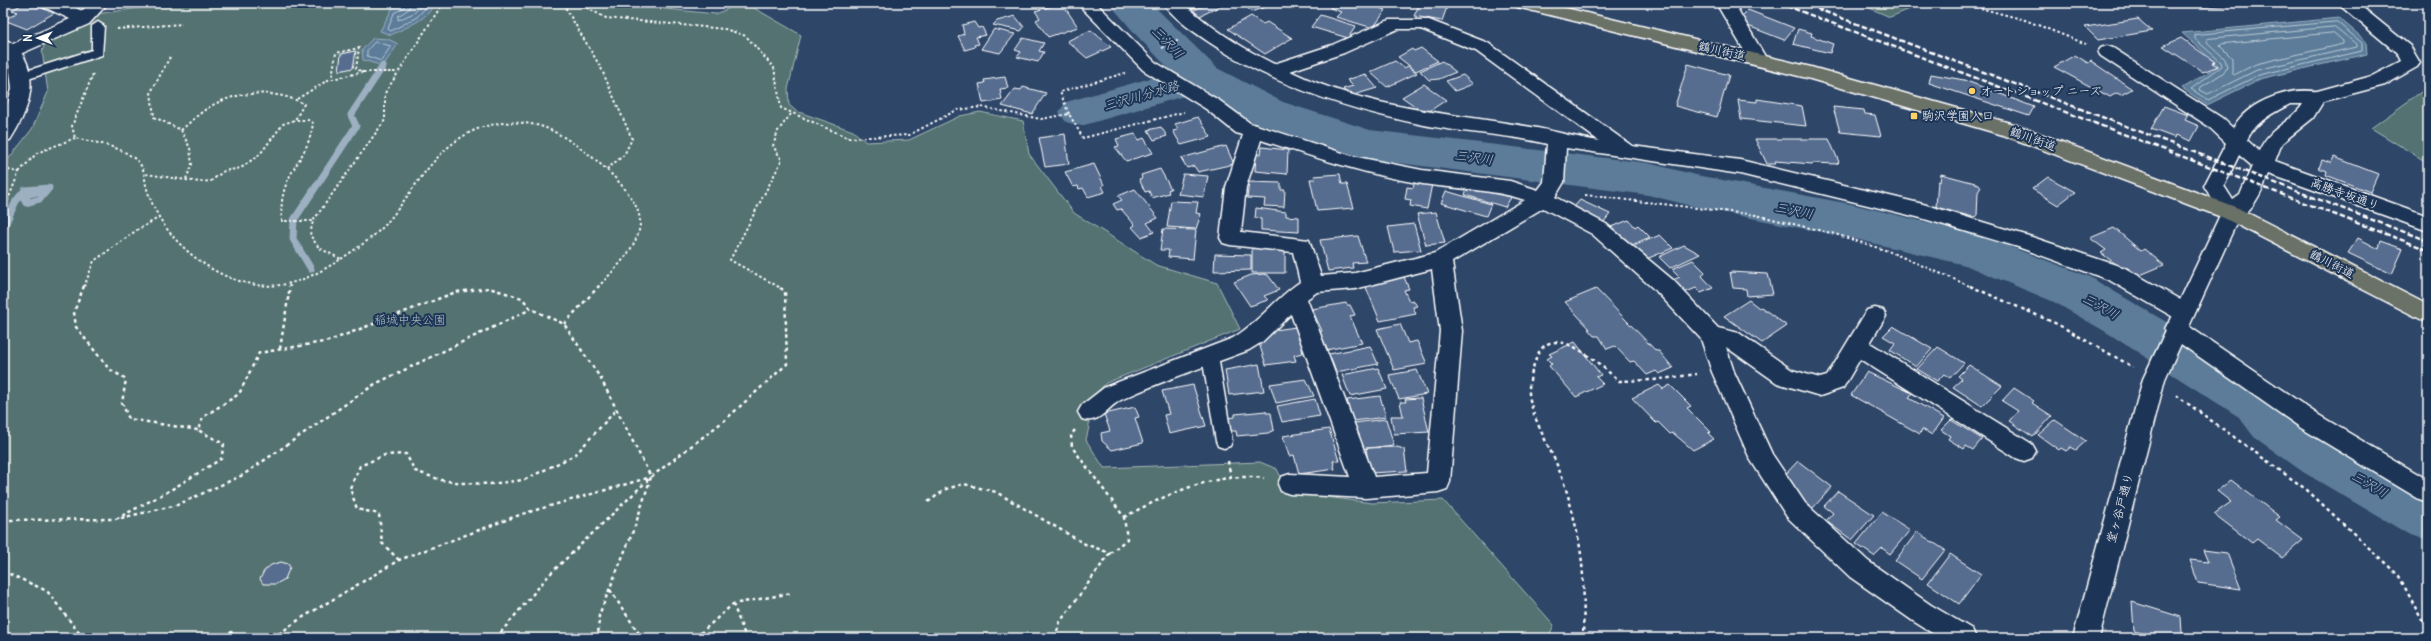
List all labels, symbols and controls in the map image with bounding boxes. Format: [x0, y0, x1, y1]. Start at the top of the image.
north arrow [18, 18, 58, 58]
water label: 三沢川 [1148, 22, 1187, 62]
text: N [21, 34, 35, 42]
street label: 鶴川街道 [1697, 38, 1747, 63]
water label: 三沢川分水路 [1101, 76, 1182, 114]
place label: オートショップ ニーズ [1980, 83, 2101, 98]
marker: オートショップ ニーズ [1967, 86, 1977, 96]
place label: 駒沢学園入口 [1922, 108, 1994, 123]
marker: 駒沢学園入口 [1909, 111, 1919, 121]
street label: 鶴川街道 [2008, 123, 2058, 154]
water label: 三沢川 [1454, 147, 1494, 168]
street label: 高勝寺坂通り [2309, 174, 2382, 213]
water label: 三沢川 [1773, 198, 1815, 223]
street label: 鶴川街道 [2307, 246, 2357, 281]
water label: 三沢川 [2080, 290, 2122, 323]
park label: 稲城中央公園 [374, 312, 446, 327]
water label: 三沢川 [2349, 467, 2391, 502]
street label: 堂ヶ谷戸通り [2103, 471, 2136, 545]

